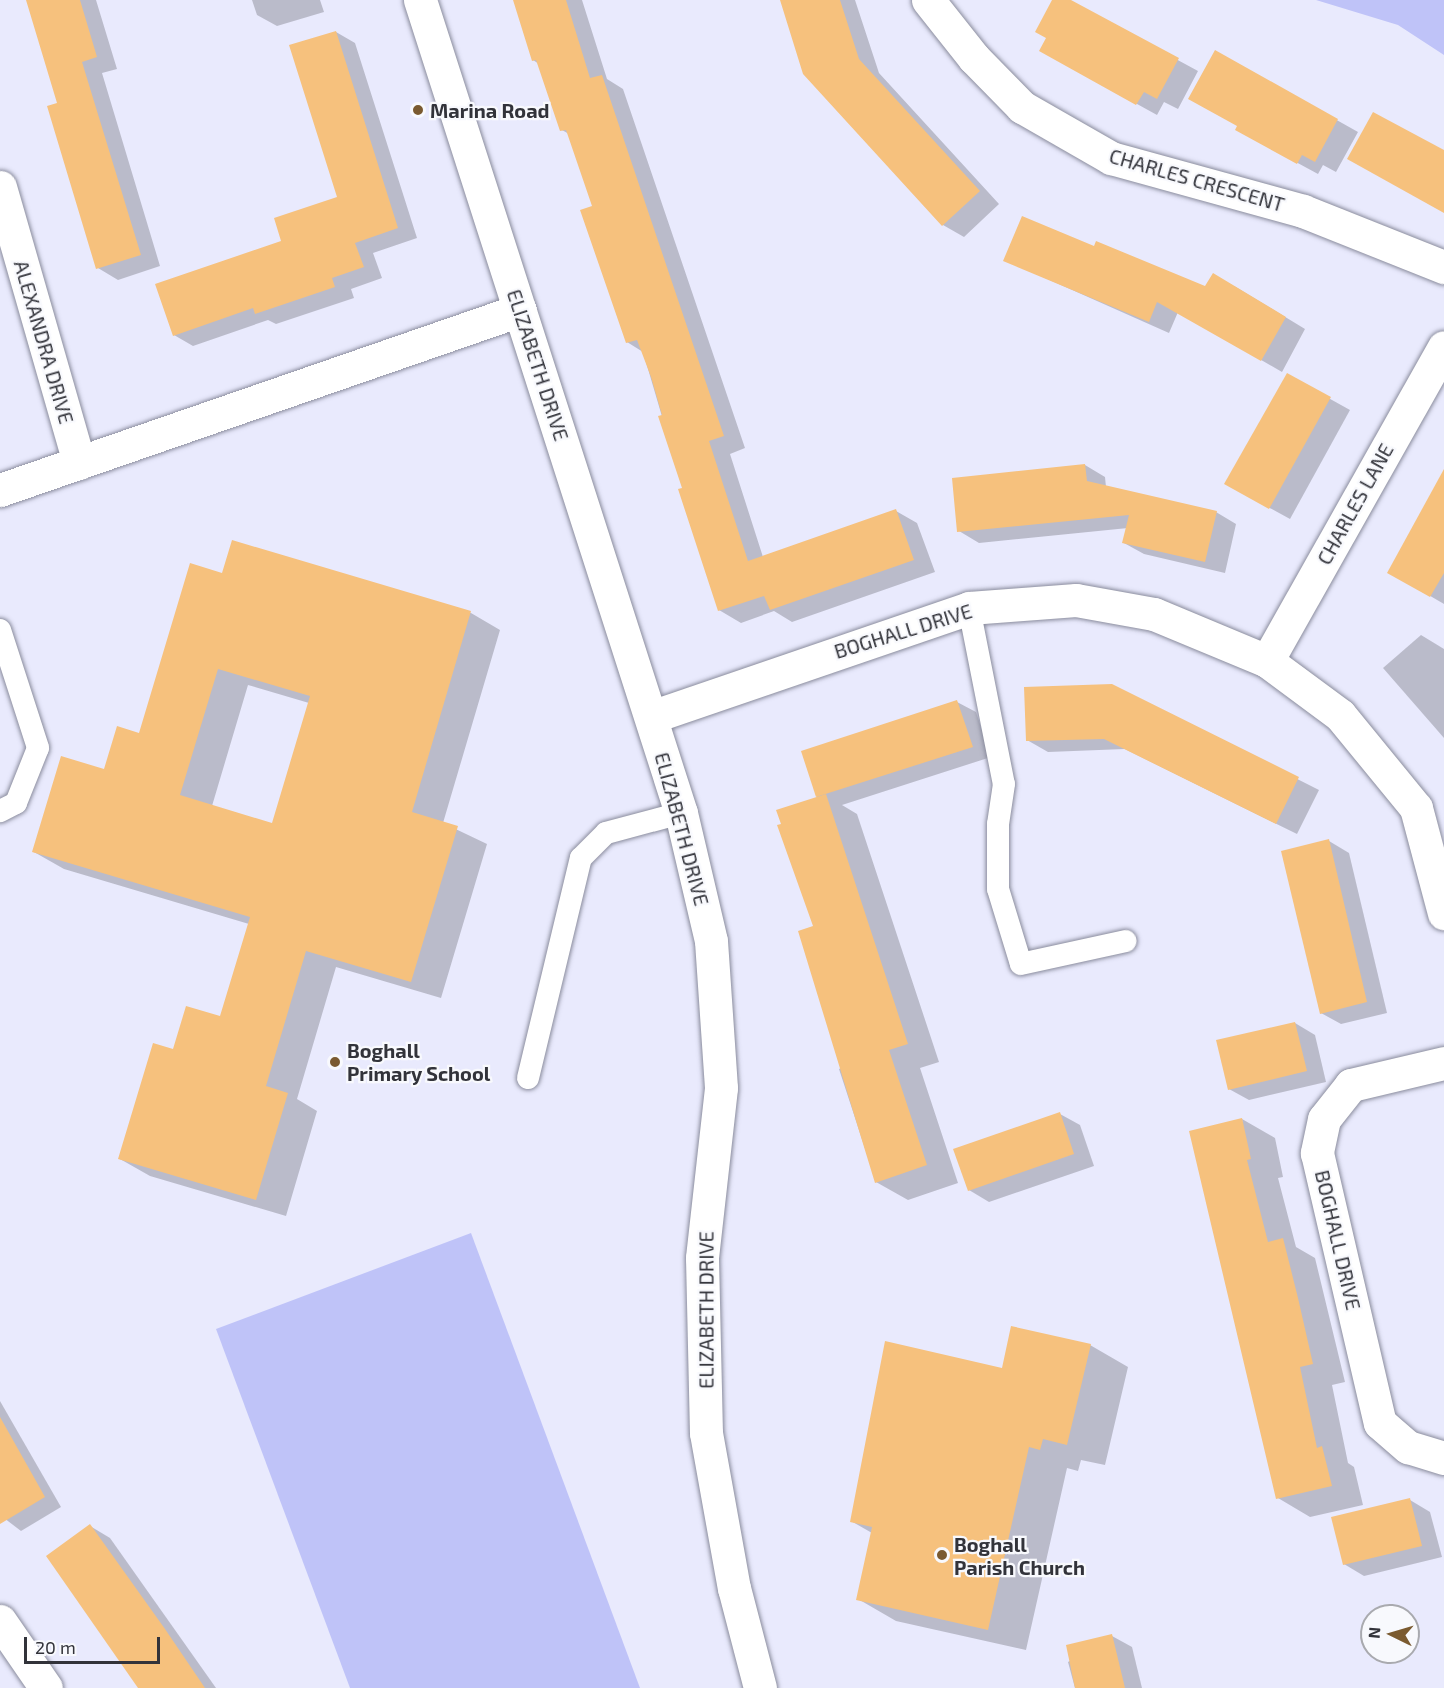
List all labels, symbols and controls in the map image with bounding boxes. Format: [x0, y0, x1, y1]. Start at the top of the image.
place label: Marina Road [430, 98, 549, 122]
marker: Marina Road [411, 103, 425, 117]
street label: CHARLES CRESCENT [1107, 143, 1287, 217]
street label: ALEXANDRA DRIVE [9, 257, 79, 427]
street label: ELIZABETH DRIVE [502, 286, 574, 444]
street label: CHARLES LANE [1312, 439, 1398, 569]
street label: BOGHALL DRIVE [831, 599, 975, 663]
street label: ELIZABETH DRIVE [650, 750, 714, 908]
place label: Boghall Primary School [347, 1038, 491, 1085]
marker: Boghall Primary School [328, 1055, 342, 1069]
street label: BOGHALL DRIVE [1310, 1167, 1366, 1313]
street label: ELIZABETH DRIVE [694, 1231, 718, 1389]
place label: Boghall Parish Church [954, 1532, 1085, 1579]
marker: Boghall Parish Church [935, 1548, 949, 1562]
north arrow [1360, 1604, 1420, 1664]
scale bar [27, 1625, 164, 1663]
text: N [1364, 1626, 1384, 1639]
text: 20 m [35, 1636, 76, 1658]

